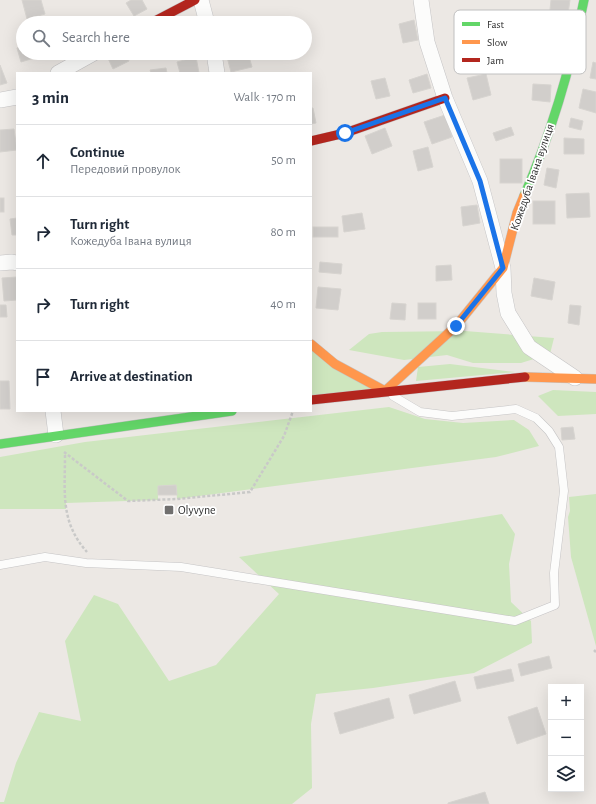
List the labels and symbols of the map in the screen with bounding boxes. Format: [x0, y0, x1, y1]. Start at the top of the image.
legend [454, 10, 586, 74]
text: Fast [487, 19, 505, 30]
text: Slow [487, 37, 508, 48]
text: Jam [487, 55, 504, 66]
street label: Кожедуба Івана вулиця [508, 122, 557, 232]
route start [336, 124, 354, 142]
route end [447, 317, 465, 335]
marker: Olyvyne [163, 504, 175, 516]
place label: Olyvyne [178, 504, 216, 517]

